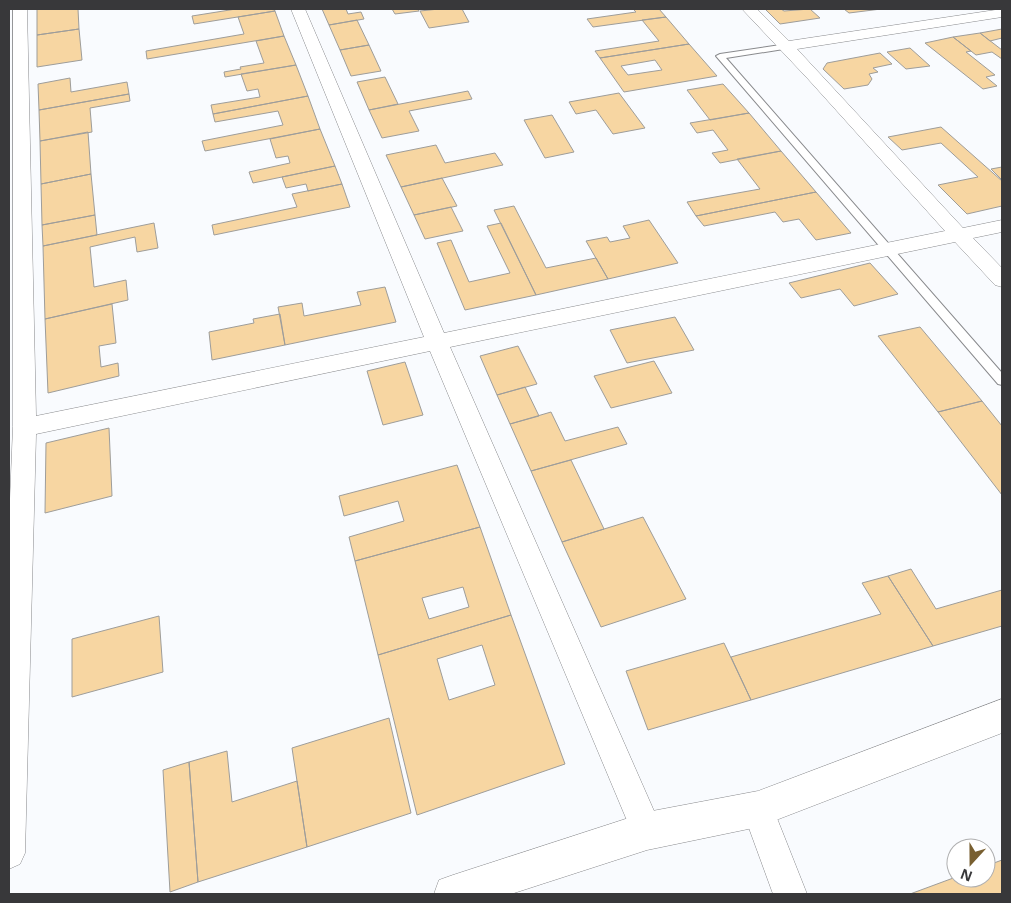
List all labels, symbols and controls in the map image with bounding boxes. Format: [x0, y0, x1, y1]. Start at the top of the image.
north arrow [946, 838, 996, 888]
text: N [957, 865, 975, 887]

